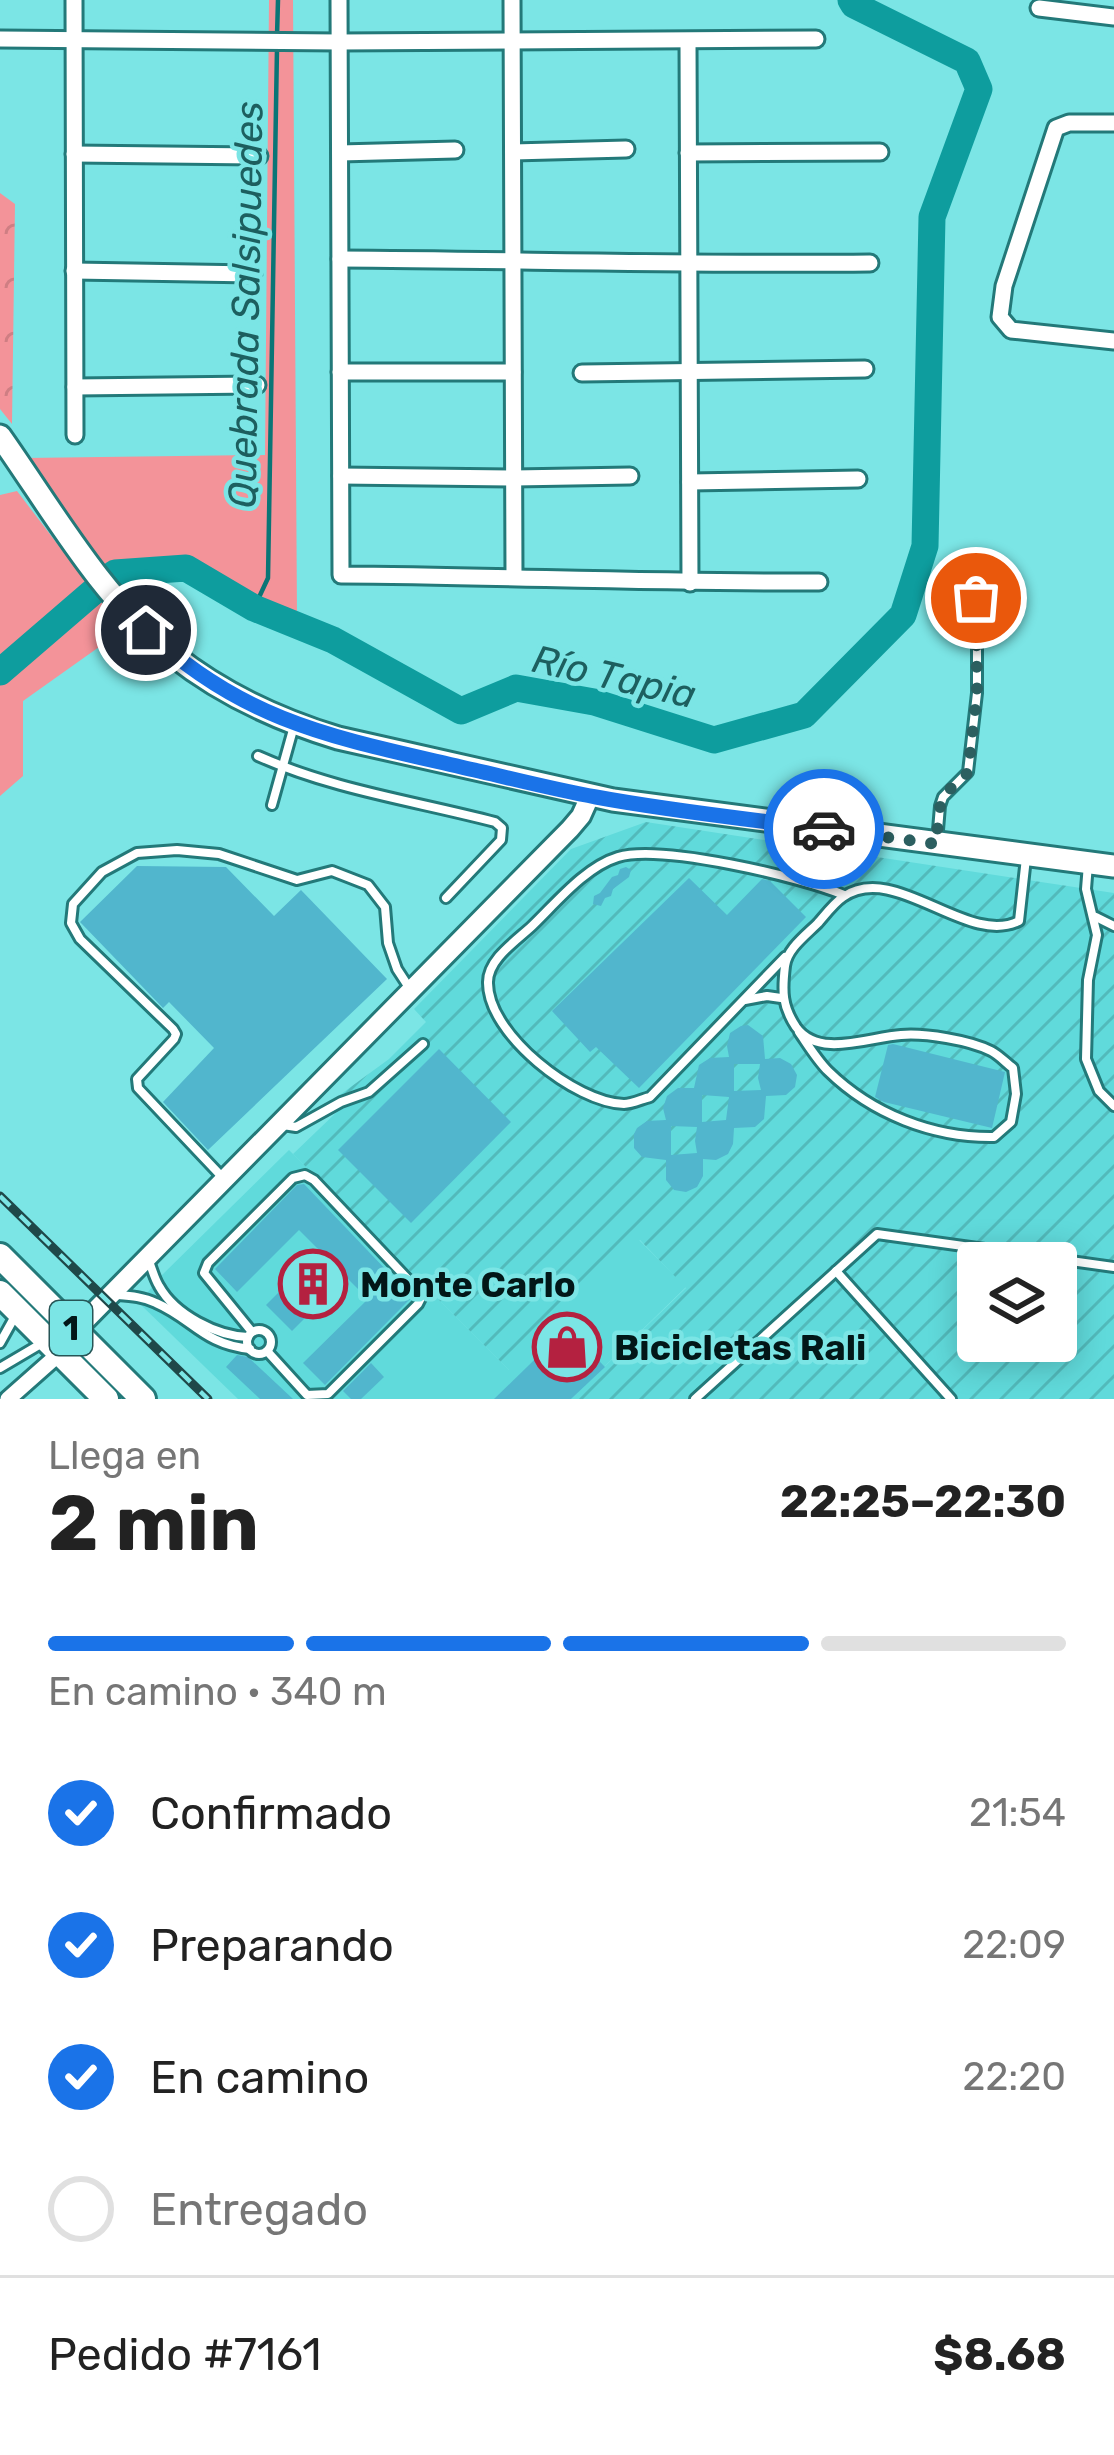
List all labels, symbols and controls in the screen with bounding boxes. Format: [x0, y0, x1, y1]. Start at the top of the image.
water label: Quebrada Salsipuedes [219, 101, 273, 509]
pin [925, 547, 1027, 649]
icon: bag [943, 565, 1009, 631]
pin [95, 579, 197, 681]
icon: home [113, 597, 179, 663]
water label: Río Tapia [528, 636, 700, 718]
courier [764, 769, 884, 889]
icon: car [791, 796, 857, 862]
map controls [957, 1242, 1077, 1362]
button: layers [957, 1242, 1077, 1362]
building icon: Monte Carlo [278, 1249, 348, 1319]
place label: Monte Carlo [360, 1263, 576, 1306]
road number: 1 [50, 1301, 92, 1355]
shop icon: Bicicletas Rali [532, 1312, 602, 1382]
place label: Bicicletas Rali [614, 1326, 866, 1369]
text: Llega en [48, 1433, 201, 1479]
text: 22:25–22:30 [780, 1475, 1066, 1528]
text: 2 min [48, 1477, 259, 1570]
text: En camino · 340 m [48, 1669, 387, 1715]
icon: check [48, 1780, 114, 1846]
text: Confirmado [150, 1787, 392, 1840]
text: 21:54 [969, 1790, 1066, 1836]
icon: check [48, 1912, 114, 1978]
text: Preparando [150, 1919, 394, 1972]
text: 22:09 [962, 1922, 1066, 1968]
icon: check [48, 2044, 114, 2110]
text: En camino [150, 2051, 369, 2104]
text: 22:20 [963, 2054, 1066, 2100]
text: Entregado [150, 2183, 368, 2236]
text: Pedido #7161 [48, 2328, 321, 2381]
text: $8.68 [933, 2328, 1066, 2381]

